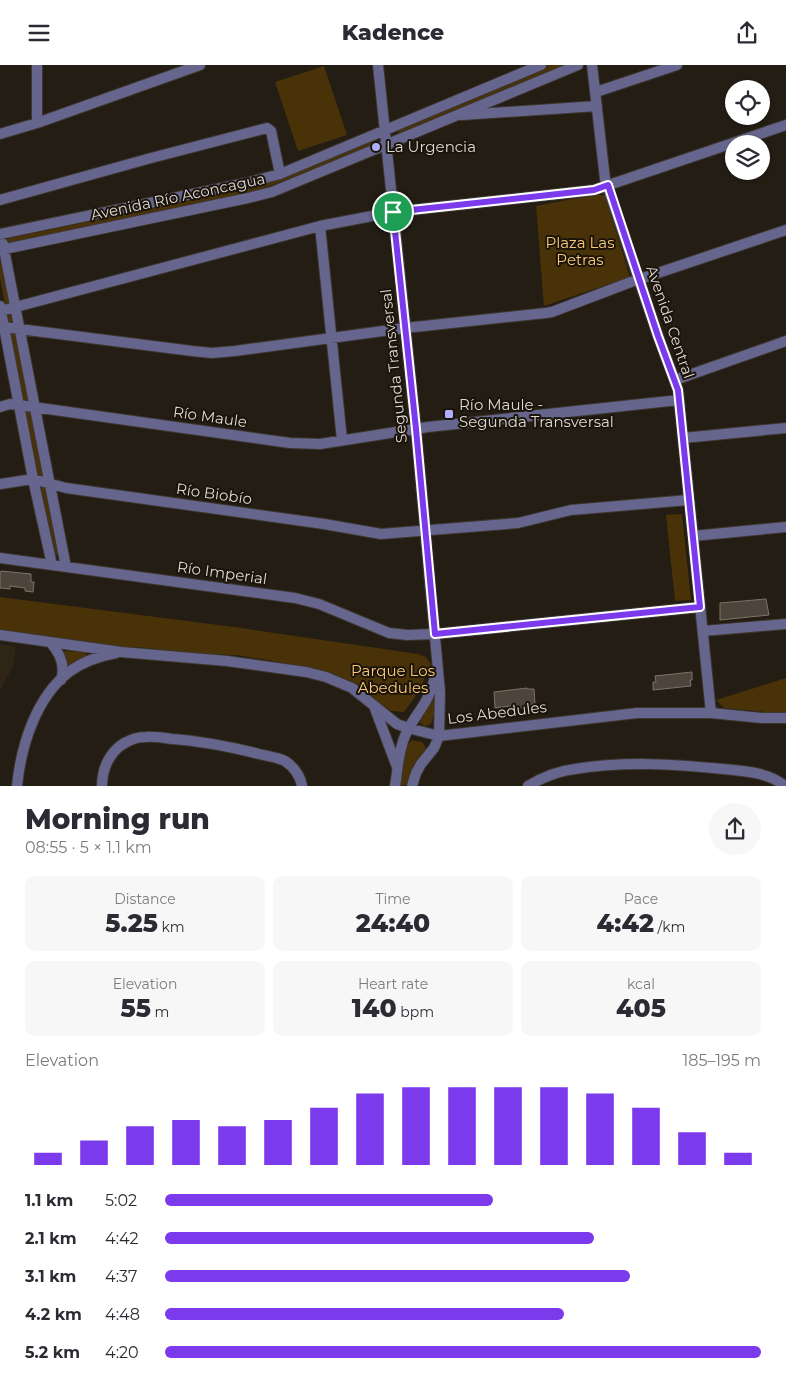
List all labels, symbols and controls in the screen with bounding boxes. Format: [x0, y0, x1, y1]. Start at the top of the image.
icon: menu [25, 19, 53, 47]
text: Kadence [342, 19, 444, 46]
icon: share [733, 19, 761, 47]
map controls [725, 80, 770, 180]
button: locate [725, 80, 770, 125]
button: layers [725, 135, 770, 180]
place label: La Urgencia [386, 137, 476, 156]
marker: La Urgencia [370, 141, 382, 153]
street label: Avenida Río Aconcagua [89, 169, 267, 224]
pin [372, 191, 414, 233]
icon: arrive [379, 198, 407, 226]
park label: Plaza Las Petras [545, 233, 615, 269]
street label: Avenida Central [642, 263, 699, 381]
street label: Segunda Transversal [376, 288, 411, 444]
place label: Río Maule - Segunda Transversal [459, 395, 614, 431]
street label: Río Maule [172, 402, 248, 431]
marker: Río Maule - Segunda Transversal [443, 408, 455, 420]
street label: Río Biobío [175, 479, 253, 508]
street label: Río Imperial [176, 557, 268, 588]
park label: Parque Los Abedules [351, 661, 435, 697]
street label: Los Abedules [446, 697, 548, 728]
text: Morning run [25, 802, 210, 836]
button: share [709, 803, 761, 855]
text: 08:55 · 5 × 1.1 km [25, 838, 152, 857]
text: Distance [114, 890, 176, 908]
text: Time [375, 890, 411, 908]
text: Pace [624, 890, 658, 908]
text: 5.25 [105, 908, 158, 938]
text: 24:40 [356, 908, 430, 938]
text: 4:42 [597, 908, 654, 938]
text: km [158, 918, 185, 936]
text: /km [654, 918, 685, 936]
text: Elevation [113, 975, 177, 993]
text: Heart rate [358, 975, 428, 993]
text: kcal [627, 975, 655, 993]
text: 55 [121, 993, 151, 1023]
text: 140 [352, 993, 397, 1023]
text: 405 [616, 993, 666, 1023]
text: m [151, 1003, 169, 1021]
text: bpm [397, 1003, 434, 1021]
text: Elevation [25, 1051, 99, 1070]
text: 185–195 m [682, 1051, 761, 1070]
text: 1.1 km [25, 1191, 73, 1210]
text: 5:02 [105, 1191, 137, 1210]
text: 2.1 km [25, 1229, 77, 1248]
text: 4:42 [105, 1229, 139, 1248]
text: 3.1 km [25, 1267, 76, 1286]
text: 4:37 [105, 1267, 137, 1286]
text: 4.2 km [25, 1305, 82, 1324]
text: 4:48 [105, 1305, 140, 1324]
text: 5.2 km [25, 1343, 80, 1362]
text: 4:20 [105, 1343, 139, 1362]

